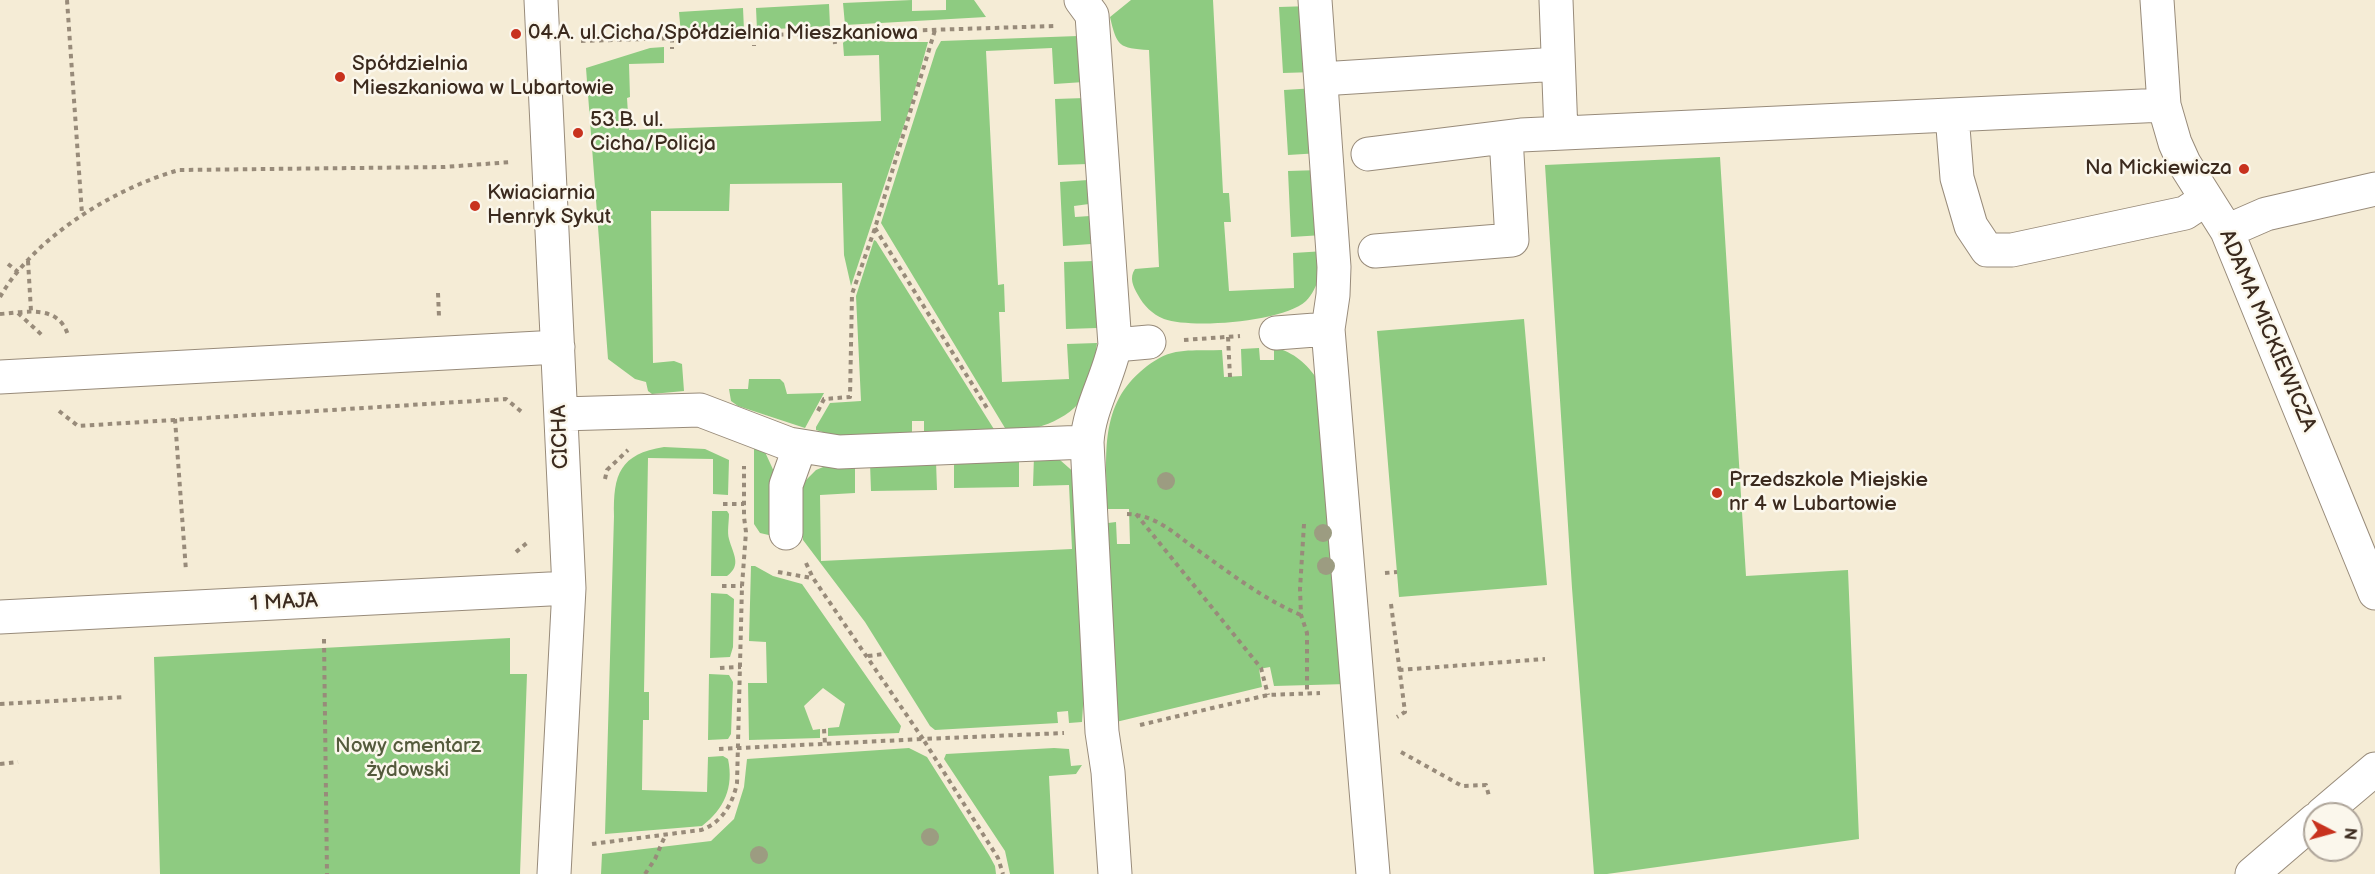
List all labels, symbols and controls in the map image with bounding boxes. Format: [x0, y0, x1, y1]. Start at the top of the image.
place label: 04.A. ul.Cicha/Spółdzielnia Mieszkaniowa [528, 21, 918, 47]
marker: 04.A. ul.Cicha/Spółdzielnia Mieszkaniowa [509, 27, 523, 41]
place label: Spółdzielnia Mieszkaniowa w Lubartowie [352, 52, 614, 102]
marker: Spółdzielnia Mieszkaniowa w Lubartowie [333, 70, 347, 84]
place label: 53.B. ul. Cicha/Policja [590, 108, 716, 158]
marker: 53.B. ul. Cicha/Policja [571, 126, 585, 140]
place label: Na Mickiewicza [2085, 156, 2232, 182]
marker: Na Mickiewicza [2237, 162, 2251, 176]
place label: Kwiaciarnia Henryk Sykut [487, 181, 611, 231]
marker: Kwiaciarnia Henryk Sykut [468, 199, 482, 213]
street label: ADAMA MICKIEWICZA [2213, 226, 2321, 436]
street label: CICHA [547, 404, 575, 470]
place label: Przedszkole Miejskie nr 4 w Lubartowie [1729, 468, 1928, 518]
marker: Przedszkole Miejskie nr 4 w Lubartowie [1710, 486, 1724, 500]
street label: 1 MAJA [250, 589, 318, 617]
park label: Nowy cmentarz żydowski [335, 734, 481, 784]
north arrow [2303, 802, 2363, 862]
text: N [2339, 827, 2359, 841]

